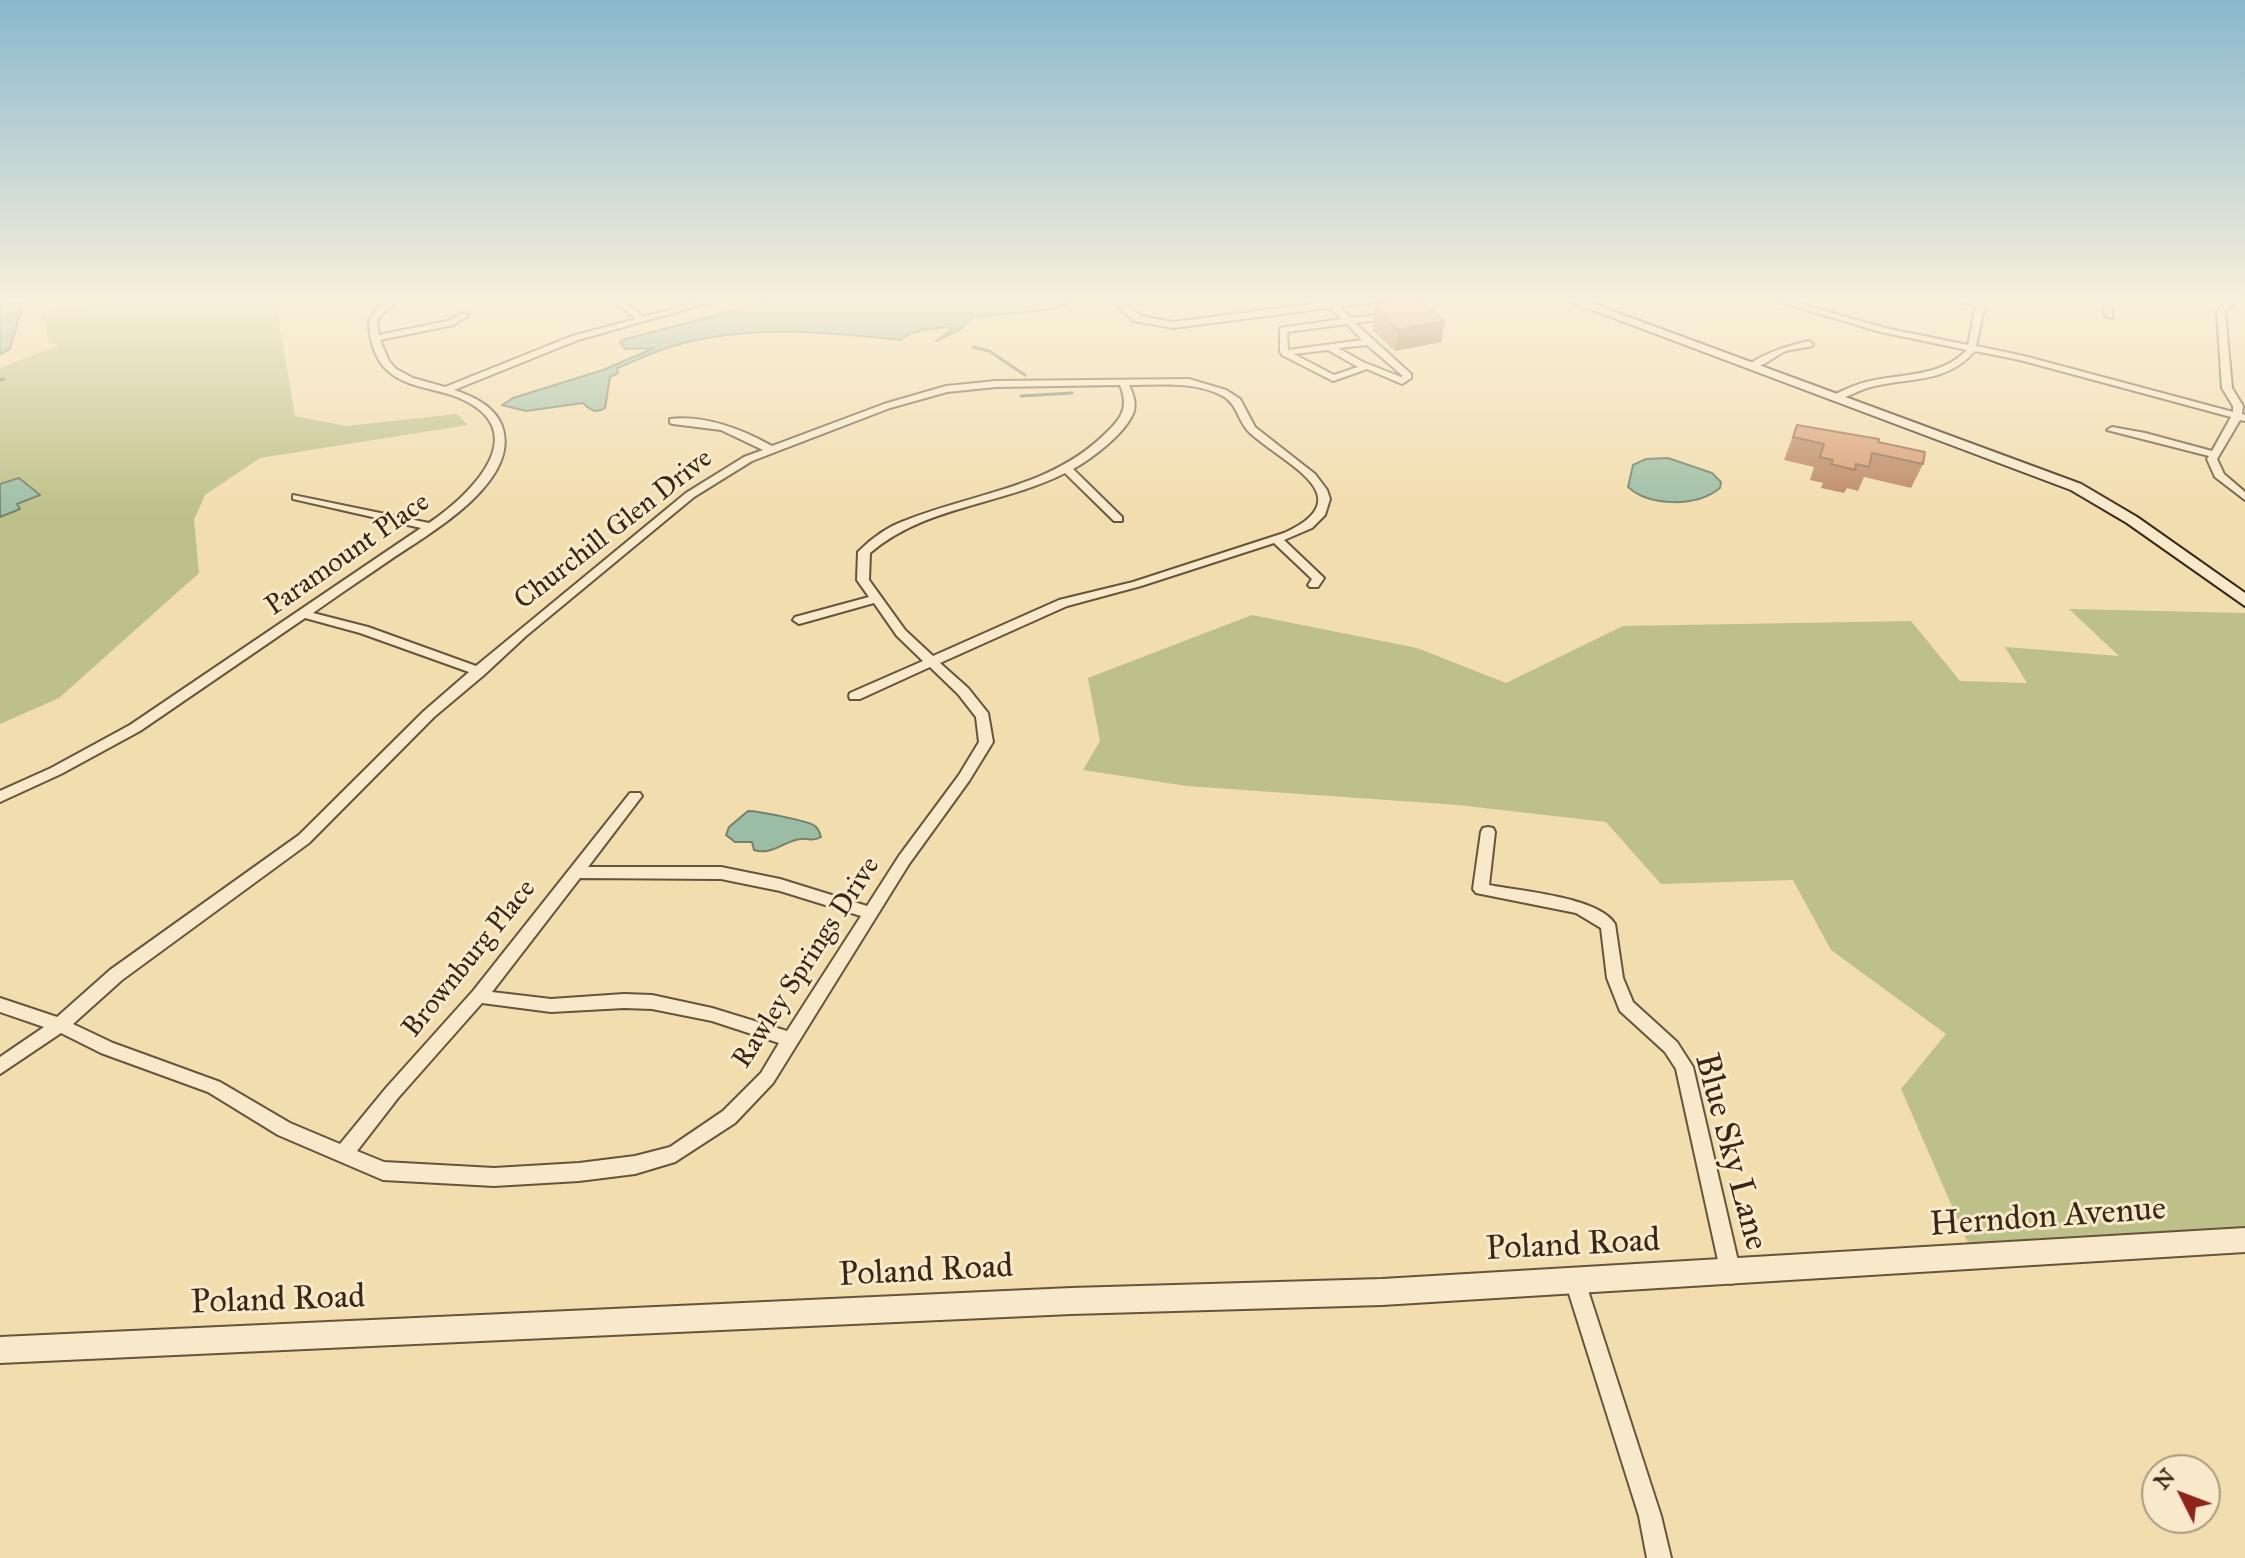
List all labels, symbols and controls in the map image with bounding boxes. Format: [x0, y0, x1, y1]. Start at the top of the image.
street label: Churchill Glen Drive [508, 442, 720, 618]
street label: Paramount Place [260, 486, 436, 624]
street label: Rawley Springs Drive [726, 851, 888, 1075]
street label: Brownburg Place [396, 873, 544, 1045]
street label: Blue Sky Lane [1684, 1049, 1776, 1255]
street label: Herndon Avenue [1929, 1189, 2167, 1247]
street label: Poland Road [1485, 1221, 1661, 1271]
street label: Poland Road [838, 1247, 1014, 1297]
street label: Poland Road [190, 1278, 366, 1324]
north arrow [2141, 1454, 2221, 1534]
text: N [2148, 1463, 2181, 1495]

